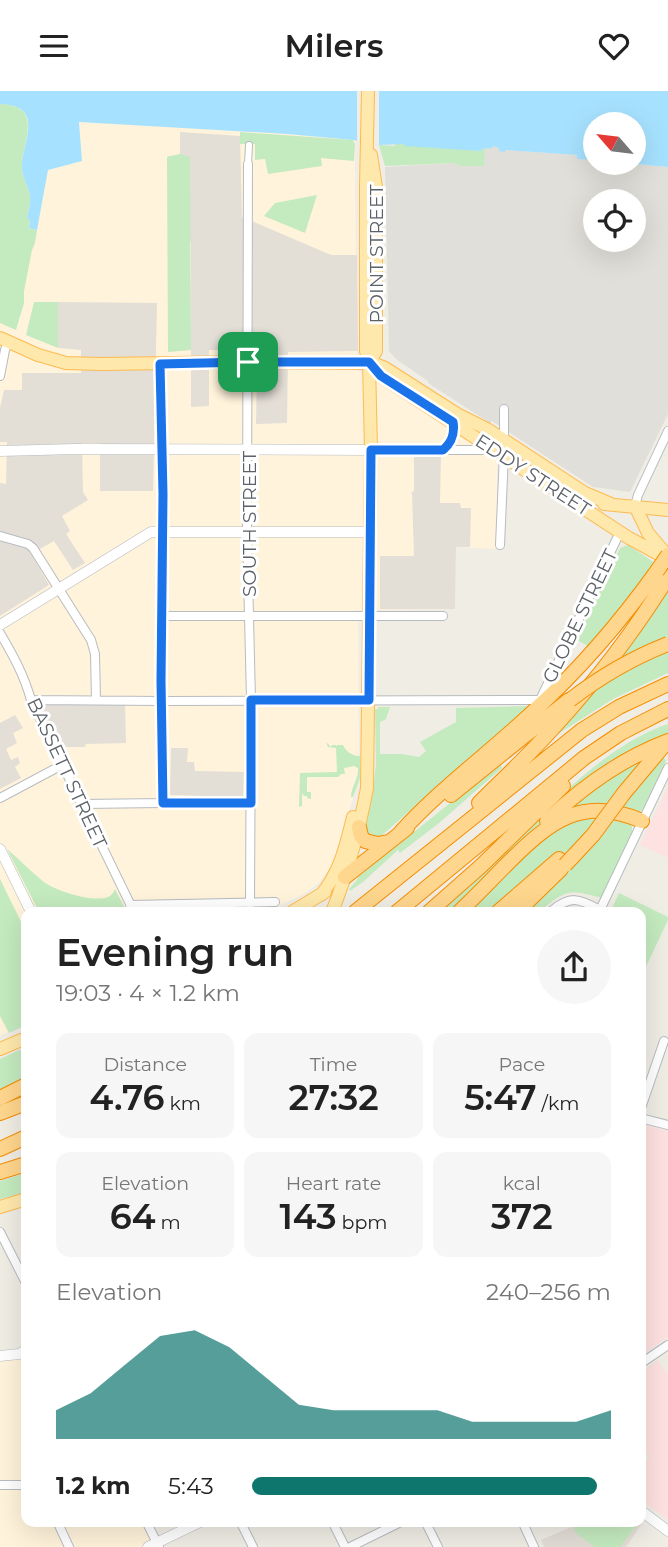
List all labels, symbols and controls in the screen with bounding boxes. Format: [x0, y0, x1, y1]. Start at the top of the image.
text: Milers [285, 26, 383, 65]
icon: menu [35, 27, 73, 65]
icon: heart [595, 27, 633, 65]
north arrow [583, 112, 646, 175]
map controls [583, 112, 646, 252]
street label: POINT STREET [365, 184, 388, 324]
button: locate [583, 189, 646, 252]
pin [218, 332, 278, 392]
icon: arrive [229, 343, 267, 381]
street label: EDDY STREET [471, 429, 595, 521]
street label: SOUTH STREET [238, 451, 261, 597]
street label: GLOBE STREET [538, 545, 622, 687]
street label: BASSETT STREET [22, 694, 112, 852]
text: Evening run [56, 929, 294, 976]
button: share [537, 930, 611, 1004]
text: 19:03 · 4 × 1.2 km [56, 979, 240, 1007]
text: Distance [103, 1053, 187, 1076]
text: Time [310, 1053, 357, 1076]
text: Pace [499, 1053, 545, 1076]
text: 4.76 [89, 1076, 164, 1119]
text: 27:32 [288, 1076, 379, 1119]
text: 5:47 [464, 1076, 537, 1119]
text: km [164, 1092, 201, 1115]
text: /km [537, 1092, 579, 1115]
text: Elevation [101, 1172, 189, 1195]
text: Heart rate [286, 1172, 381, 1195]
text: kcal [503, 1172, 541, 1195]
text: 64 [110, 1195, 155, 1238]
text: 143 [279, 1195, 337, 1238]
text: 372 [491, 1195, 553, 1238]
text: m [155, 1211, 181, 1234]
text: bpm [337, 1211, 388, 1234]
text: Elevation [56, 1278, 162, 1306]
text: 240–256 m [486, 1278, 611, 1306]
text: 1.2 km [56, 1472, 130, 1500]
text: 5:43 [168, 1472, 214, 1500]

